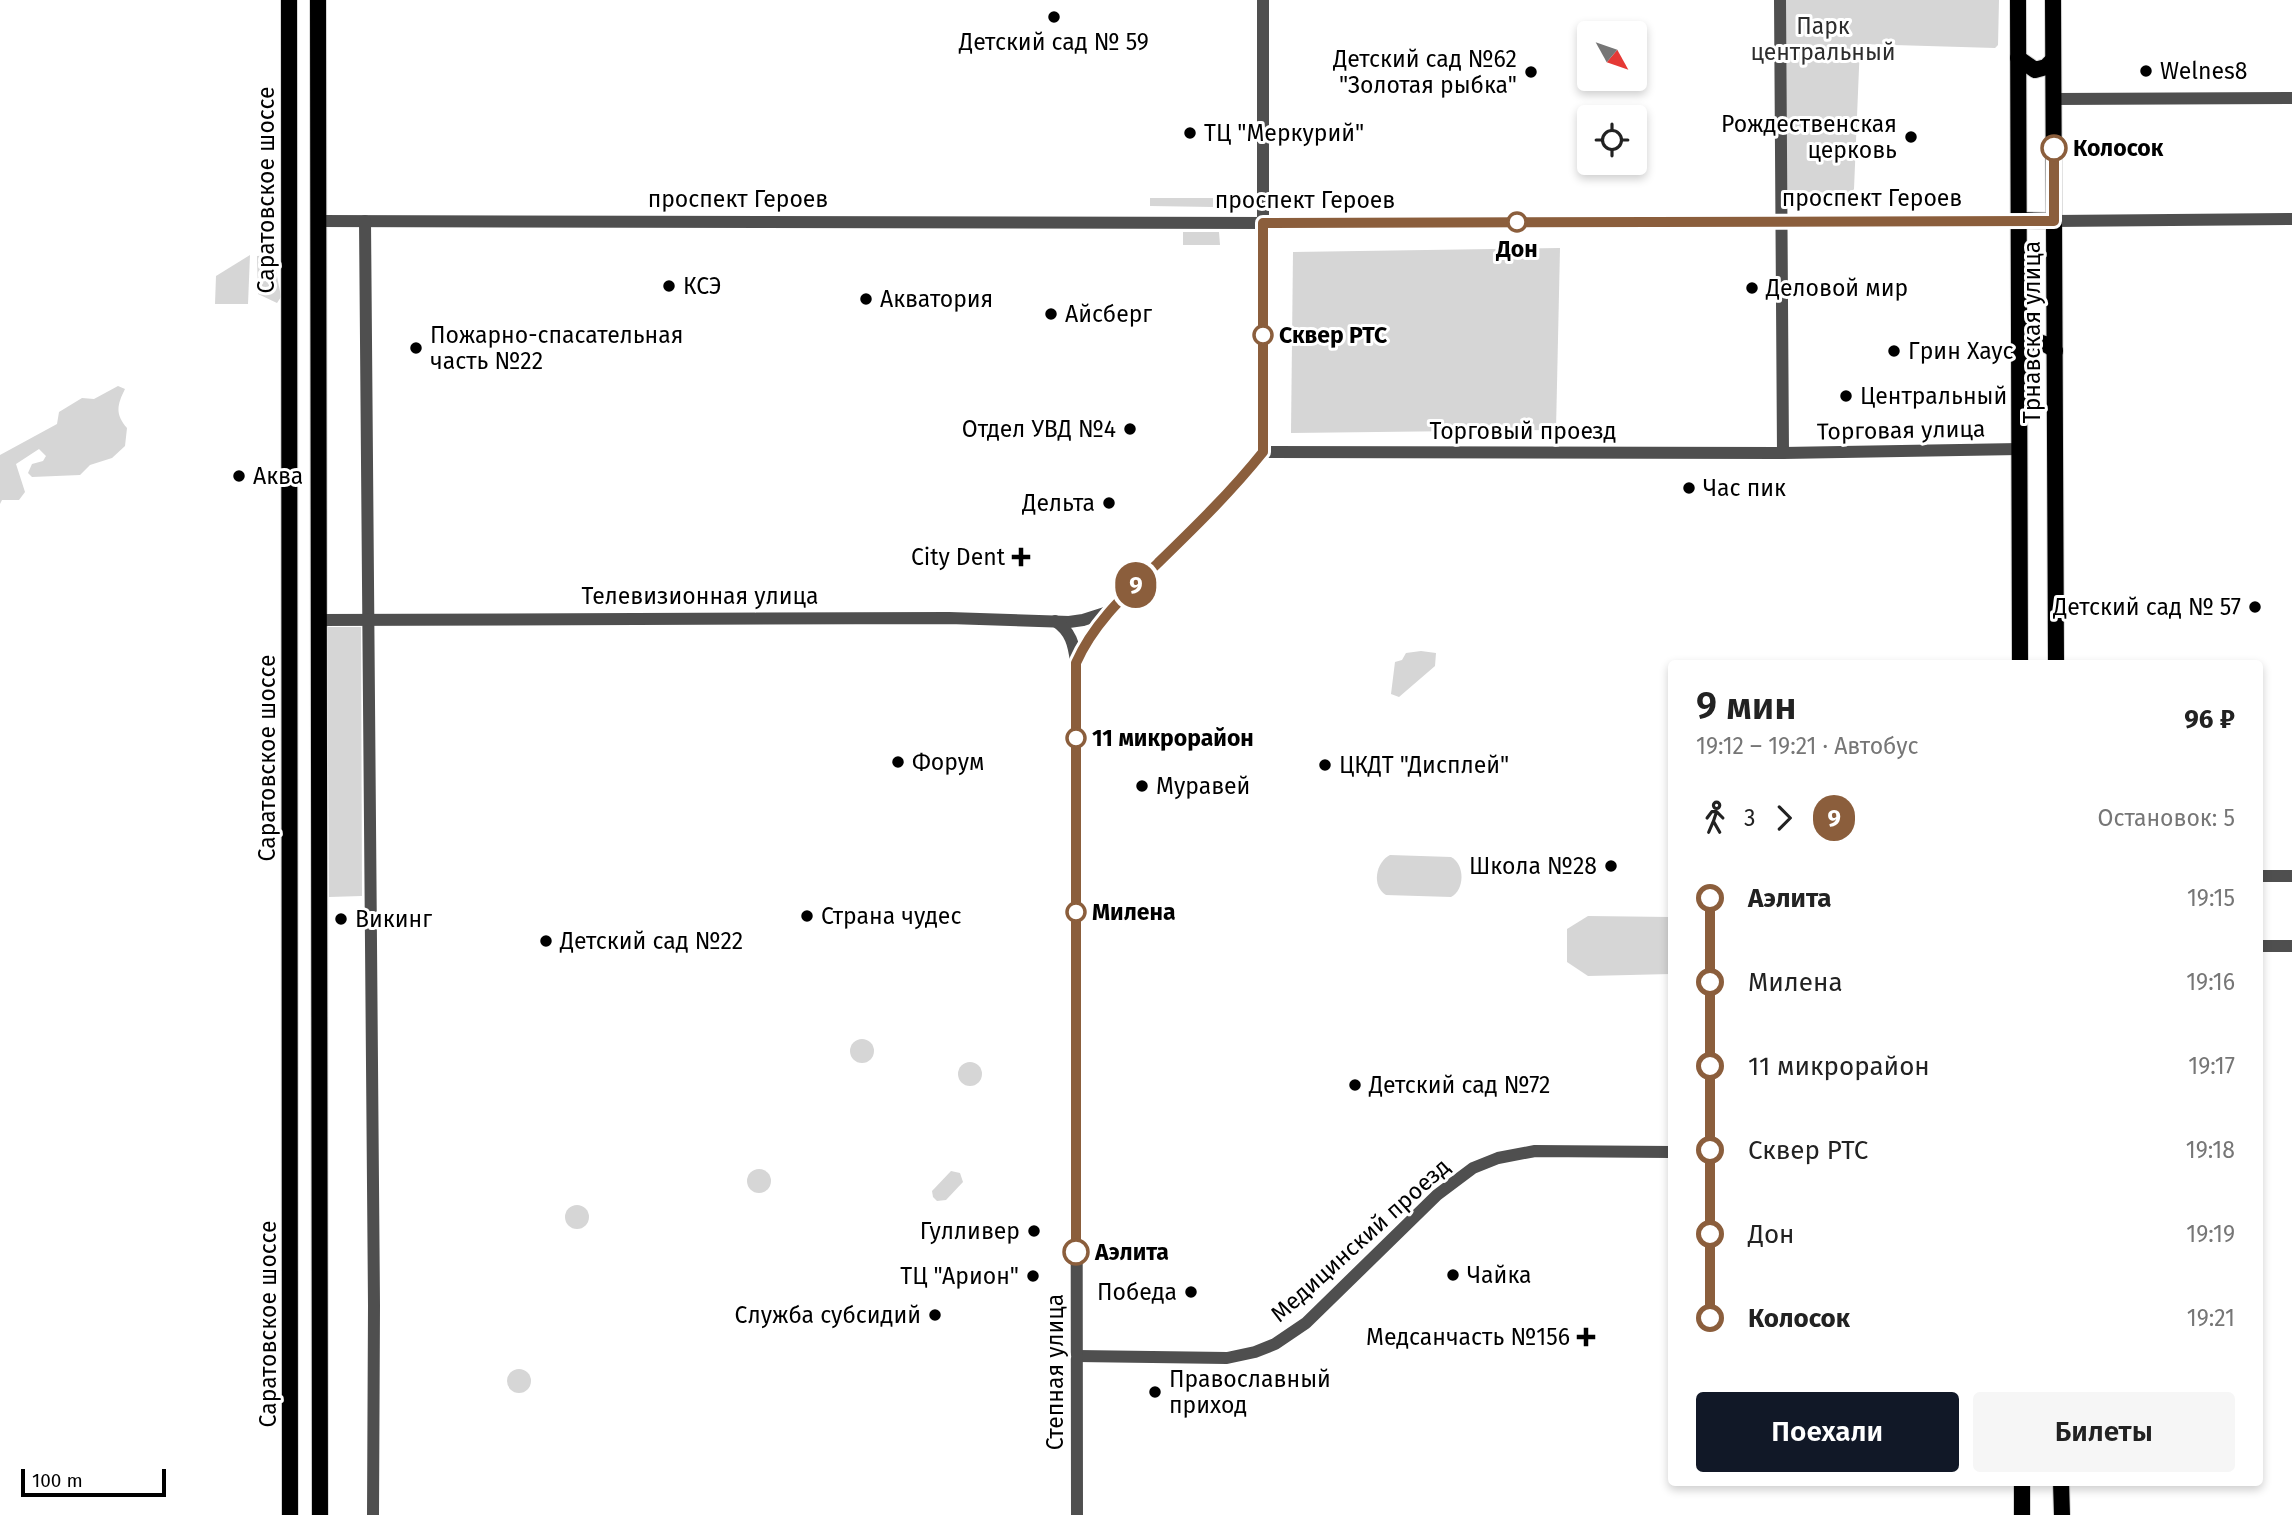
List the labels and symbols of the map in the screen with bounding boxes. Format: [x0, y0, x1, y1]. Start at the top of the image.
marker: Детский сад № 59 [1046, 9, 1062, 25]
park label: Парк центральный [1750, 12, 1896, 66]
north arrow [1577, 21, 1647, 91]
place label: Детский сад № 59 [958, 28, 1149, 56]
place label: Детский сад №62 "Золотая рыбка" [1332, 45, 1517, 99]
place label: Welnes8 [2160, 57, 2247, 85]
marker: Welnes8 [2138, 63, 2154, 79]
marker: Детский сад №62 "Золотая рыбка" [1523, 64, 1539, 80]
street label: Саратовское шоссе [252, 87, 280, 293]
place label: Рождественская церковь [1721, 110, 1897, 164]
place label: ТЦ "Меркурий" [1204, 119, 1364, 147]
marker: ТЦ "Меркурий" [1182, 125, 1198, 141]
marker: Рождественская церковь [1903, 129, 1919, 145]
place label: Колосок [2073, 134, 2164, 162]
marker: Колосок [2041, 135, 2067, 161]
street label: проспект Героев [1782, 184, 1962, 212]
street label: проспект Героев [648, 185, 828, 213]
street label: проспект Героев [1215, 186, 1395, 214]
marker: Дон [1507, 212, 1527, 232]
place label: Дон [1495, 235, 1538, 263]
street label: Трнавская улица [2018, 241, 2046, 423]
place label: КСЭ [683, 272, 721, 300]
place label: Деловой мир [1765, 274, 1908, 302]
marker: КСЭ [661, 278, 677, 294]
marker: Деловой мир [1744, 280, 1760, 296]
place label: Акватория [880, 285, 993, 313]
marker: Акватория [858, 291, 874, 307]
place label: Айсберг [1065, 300, 1152, 328]
marker: Айсберг [1043, 306, 1059, 322]
place label: Пожарно-спасательная часть №22 [430, 321, 683, 375]
place label: Сквер РТС [1279, 321, 1388, 349]
marker: Сквер РТС [1253, 325, 1273, 345]
place label: Грин Хаус [1908, 337, 2014, 365]
marker: Пожарно-спасательная часть №22 [408, 340, 424, 356]
marker: Грин Хаус [1886, 343, 1902, 359]
place label: Центральный [1860, 382, 2007, 410]
marker: Центральный [1838, 388, 1854, 404]
place label: Отдел УВД №4 [962, 415, 1116, 443]
street label: Торговая улица [1816, 415, 1986, 445]
street label: Торговый проезд [1430, 417, 1616, 445]
marker: Отдел УВД №4 [1122, 421, 1138, 437]
place label: Аква [253, 462, 303, 490]
marker: Аква [231, 468, 247, 484]
place label: Час пик [1703, 474, 1786, 502]
marker: Час пик [1681, 480, 1697, 496]
place label: Дельта [1021, 489, 1095, 517]
marker: Дельта [1101, 495, 1117, 511]
place label: City Dent [911, 543, 1006, 571]
marker: City Dent [1011, 547, 1031, 567]
line badge: 9 [1113, 562, 1159, 608]
street label: Телевизионная улица [582, 582, 818, 610]
place label: Детский сад № 57 [2052, 593, 2241, 621]
marker: Детский сад № 57 [2247, 599, 2263, 615]
street label: Саратовское шоссе [253, 655, 281, 861]
place label: 11 микрорайон [1092, 724, 1254, 752]
marker: 11 микрорайон [1066, 728, 1086, 748]
place label: Форум [912, 748, 985, 776]
place label: ЦКДТ "Дисплей" [1339, 751, 1509, 779]
marker: Форум [890, 754, 906, 770]
marker: ЦКДТ "Дисплей" [1317, 757, 1333, 773]
place label: Муравей [1156, 772, 1250, 800]
marker: Муравей [1134, 778, 1150, 794]
place label: Школа №28 [1469, 852, 1597, 880]
marker: Школа №28 [1603, 858, 1619, 874]
place label: Милена [1092, 898, 1176, 926]
place label: Страна чудес [821, 902, 961, 930]
marker: Милена [1066, 902, 1086, 922]
place label: Викинг [355, 905, 432, 933]
marker: Страна чудес [799, 908, 815, 924]
marker: Викинг [333, 911, 349, 927]
place label: Детский сад №22 [559, 927, 743, 955]
marker: Детский сад №22 [538, 933, 554, 949]
place label: Детский сад №72 [1368, 1071, 1550, 1099]
marker: Детский сад №72 [1347, 1077, 1363, 1093]
street label: Медицинский проезд [1265, 1152, 1455, 1328]
place label: Гулливер [920, 1217, 1020, 1245]
street label: Саратовское шоссе [254, 1221, 282, 1427]
marker: Гулливер [1026, 1223, 1042, 1239]
place label: Аэлита [1094, 1238, 1169, 1266]
marker: Аэлита [1063, 1239, 1089, 1265]
place label: Чайка [1467, 1261, 1532, 1289]
place label: ТЦ "Арион" [900, 1262, 1019, 1290]
marker: Чайка [1445, 1267, 1461, 1283]
marker: ТЦ "Арион" [1025, 1268, 1041, 1284]
place label: Победа [1097, 1278, 1177, 1306]
marker: Победа [1183, 1284, 1199, 1300]
street label: Степная улица [1041, 1294, 1069, 1450]
place label: Служба субсидий [735, 1301, 921, 1329]
marker: Служба субсидий [927, 1307, 943, 1323]
place label: Медсанчасть №156 [1366, 1323, 1570, 1351]
marker: Медсанчасть №156 [1576, 1327, 1596, 1347]
place label: Православный приход [1169, 1365, 1331, 1419]
marker: Православный приход [1147, 1384, 1163, 1400]
scale bar [21, 1466, 166, 1498]

